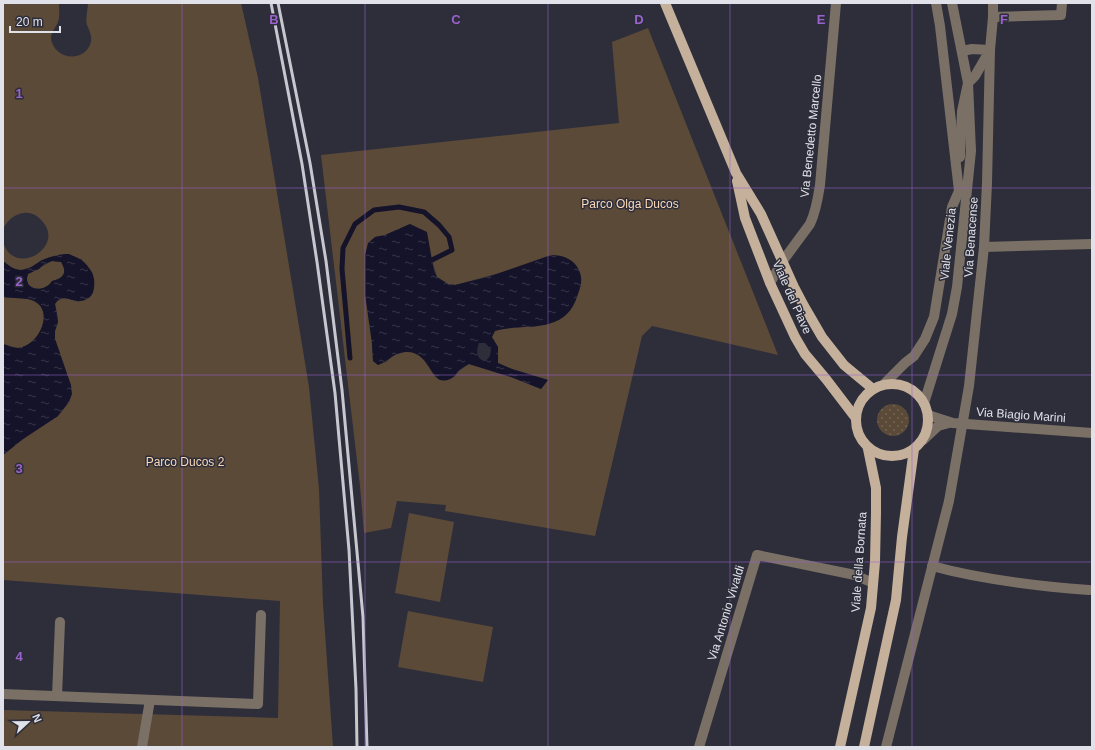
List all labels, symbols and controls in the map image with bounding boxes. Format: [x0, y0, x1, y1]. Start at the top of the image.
scale bar [10, 8, 60, 34]
text: B [269, 12, 279, 27]
text: C [451, 12, 461, 27]
text: D [634, 12, 644, 27]
text: E [817, 12, 826, 27]
text: F [1000, 12, 1008, 27]
text: 20 m [16, 15, 43, 29]
street label: Via Benedetto Marcello [798, 73, 824, 198]
text: 1 [15, 86, 23, 101]
street label: Via Benacense [961, 196, 981, 278]
park label: Parco Olga Ducos [581, 197, 679, 211]
street label: Viale Venezia [937, 207, 959, 281]
street label: Viale del Piave [770, 258, 815, 336]
text: 2 [15, 274, 23, 289]
street label: Via Biagio Marini [976, 405, 1066, 425]
park label: Parco Ducos 2 [146, 455, 225, 469]
text: 3 [15, 461, 23, 476]
street label: Viale della Bornata [849, 511, 870, 613]
street label: Via Antonio Vivaldi [705, 564, 747, 662]
text: 4 [15, 649, 23, 664]
north arrow [8, 702, 48, 742]
text: N [30, 712, 44, 724]

